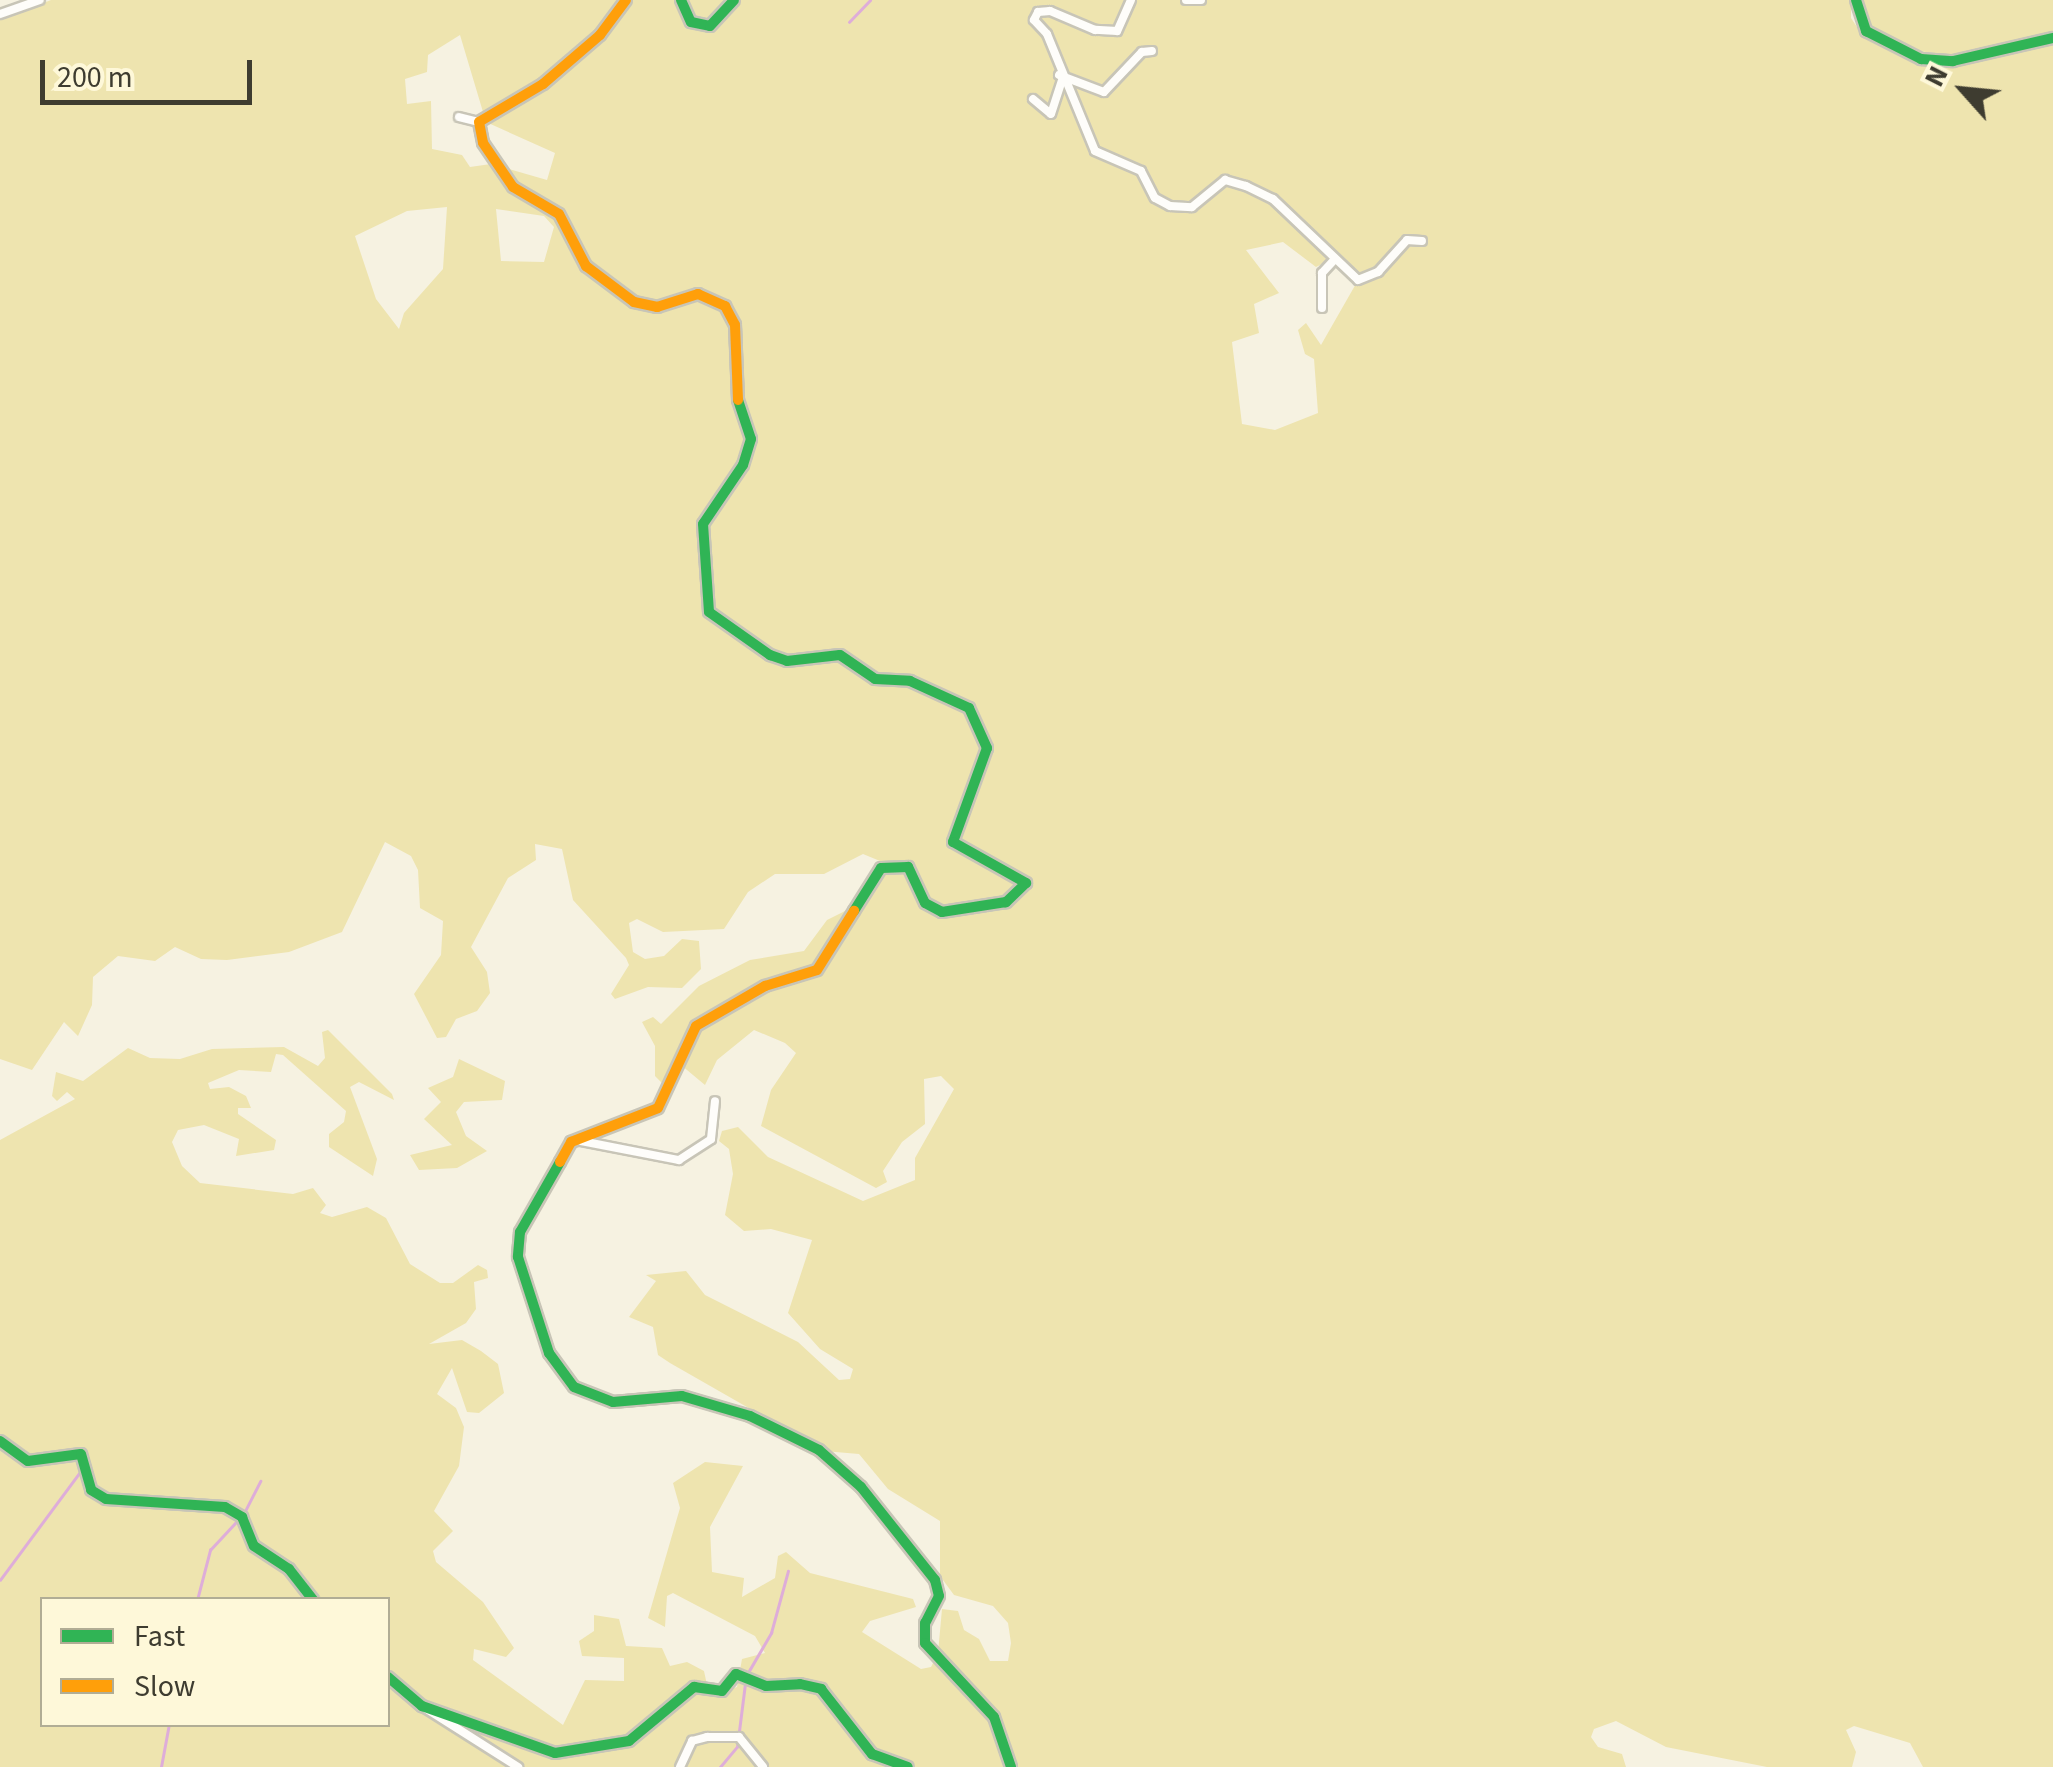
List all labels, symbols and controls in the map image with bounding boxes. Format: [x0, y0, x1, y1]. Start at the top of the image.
scale bar [45, 40, 258, 102]
north arrow [1913, 40, 2013, 140]
text: 200 m [57, 56, 133, 99]
text: N [1914, 59, 1958, 94]
legend [40, 1597, 390, 1727]
text: Fast [134, 1615, 185, 1658]
text: Slow [134, 1665, 195, 1708]

